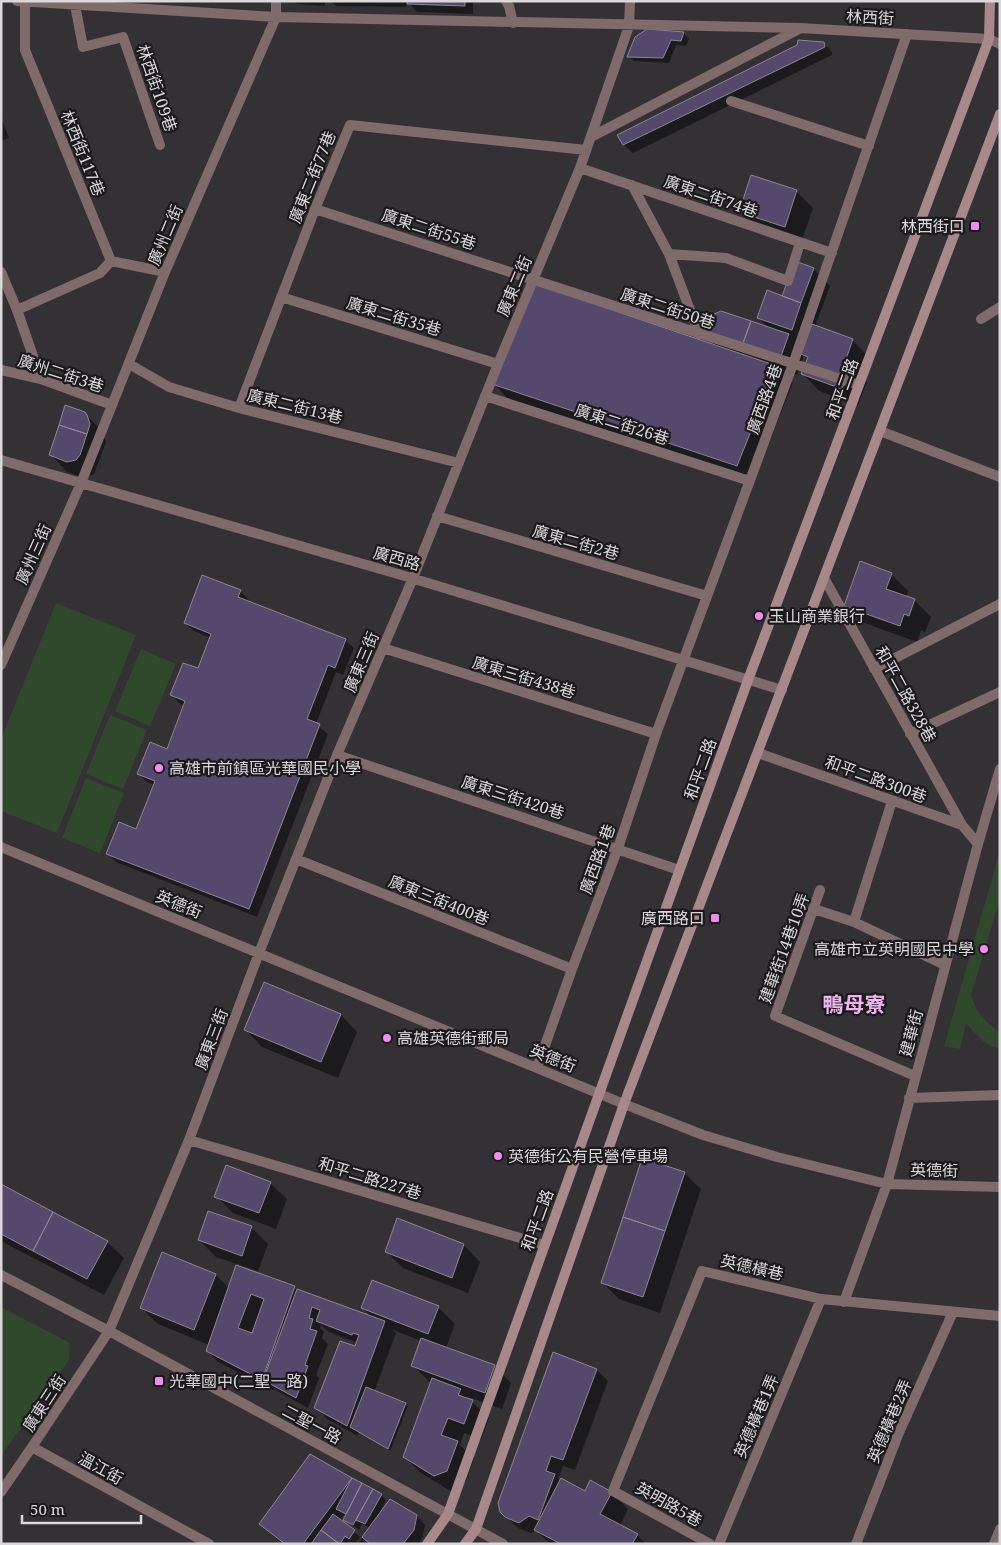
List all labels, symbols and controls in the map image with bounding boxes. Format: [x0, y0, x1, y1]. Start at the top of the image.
street label: 林西街 [845, 5, 895, 29]
street label: 林西街109巷 [132, 41, 182, 135]
street label: 林西街117巷 [56, 107, 110, 199]
street label: 廣東二街77巷 [283, 127, 341, 227]
street label: 廣東二街74巷 [661, 170, 761, 222]
street label: 廣州二街 [142, 201, 188, 269]
street label: 廣東二街55巷 [379, 203, 479, 255]
place label: 林西街口 [901, 215, 965, 237]
marker: 林西街口 [969, 220, 981, 232]
street label: 廣東二街 [491, 252, 537, 320]
street label: 廣東二街50巷 [618, 282, 718, 334]
street label: 廣東二街35巷 [344, 291, 444, 341]
street label: 廣州二街3巷 [15, 349, 107, 397]
street label: 和平二路 [821, 355, 863, 423]
street label: 廣西路4巷 [741, 361, 787, 437]
street label: 廣東二街13巷 [245, 383, 345, 429]
street label: 廣東二街26巷 [572, 398, 672, 450]
street label: 廣東二街2巷 [530, 519, 622, 565]
street label: 廣州三街 [10, 520, 56, 588]
street label: 廣西路 [371, 541, 423, 575]
place label: 玉山商業銀行 [769, 605, 865, 627]
marker: 玉山商業銀行 [753, 610, 765, 622]
street label: 廣東三街 [338, 628, 384, 696]
street label: 和平二路328巷 [870, 642, 942, 746]
street label: 廣東三街438巷 [470, 651, 578, 703]
street label: 和平二路 [679, 735, 721, 803]
street label: 和平二路300巷 [822, 750, 930, 808]
place label: 高雄市前鎮區光華國民小學 [169, 757, 361, 779]
marker: 高雄市前鎮區光華國民小學 [153, 762, 165, 774]
street label: 廣東三街420巷 [459, 770, 567, 824]
street label: 廣西路1巷 [574, 821, 620, 897]
street label: 廣東三街400巷 [385, 870, 493, 930]
street label: 英德街 [153, 885, 205, 923]
street label: 建華街14巷10弄 [754, 890, 814, 1006]
place label: 廣西路口 [641, 907, 705, 929]
marker: 廣西路口 [709, 912, 721, 924]
place label: 高雄市立英明國民中學 [814, 938, 974, 960]
marker: 高雄市立英明國民中學 [978, 943, 990, 955]
district label: 鴨母寮 [823, 990, 886, 1018]
street label: 廣東三街 [189, 1005, 233, 1073]
street label: 建華街 [894, 1007, 928, 1059]
place label: 高雄英德街郵局 [397, 1027, 509, 1049]
marker: 高雄英德街郵局 [381, 1032, 393, 1044]
street label: 英德街 [527, 1039, 579, 1077]
place label: 英德街公有民營停車場 [508, 1145, 668, 1167]
marker: 英德街公有民營停車場 [492, 1150, 504, 1162]
street label: 和平二路227巷 [316, 1152, 424, 1204]
street label: 英德街 [910, 1159, 958, 1181]
street label: 和平二路 [516, 1186, 558, 1254]
street label: 英德橫巷 [718, 1249, 786, 1285]
street label: 廣東三街 [17, 1370, 71, 1436]
place label: 光華國中(二聖一路) [169, 1370, 308, 1392]
street label: 英德橫巷1弄 [728, 1371, 784, 1461]
marker: 光華國中(二聖一路) [153, 1375, 165, 1387]
street label: 英德橫巷2弄 [861, 1376, 917, 1466]
street label: 二聖一路 [279, 1399, 345, 1449]
street label: 溫江街 [75, 1447, 127, 1489]
street label: 英明路5巷 [632, 1477, 706, 1531]
scale bar [22, 1492, 141, 1524]
text: 50 m [30, 1499, 65, 1519]

